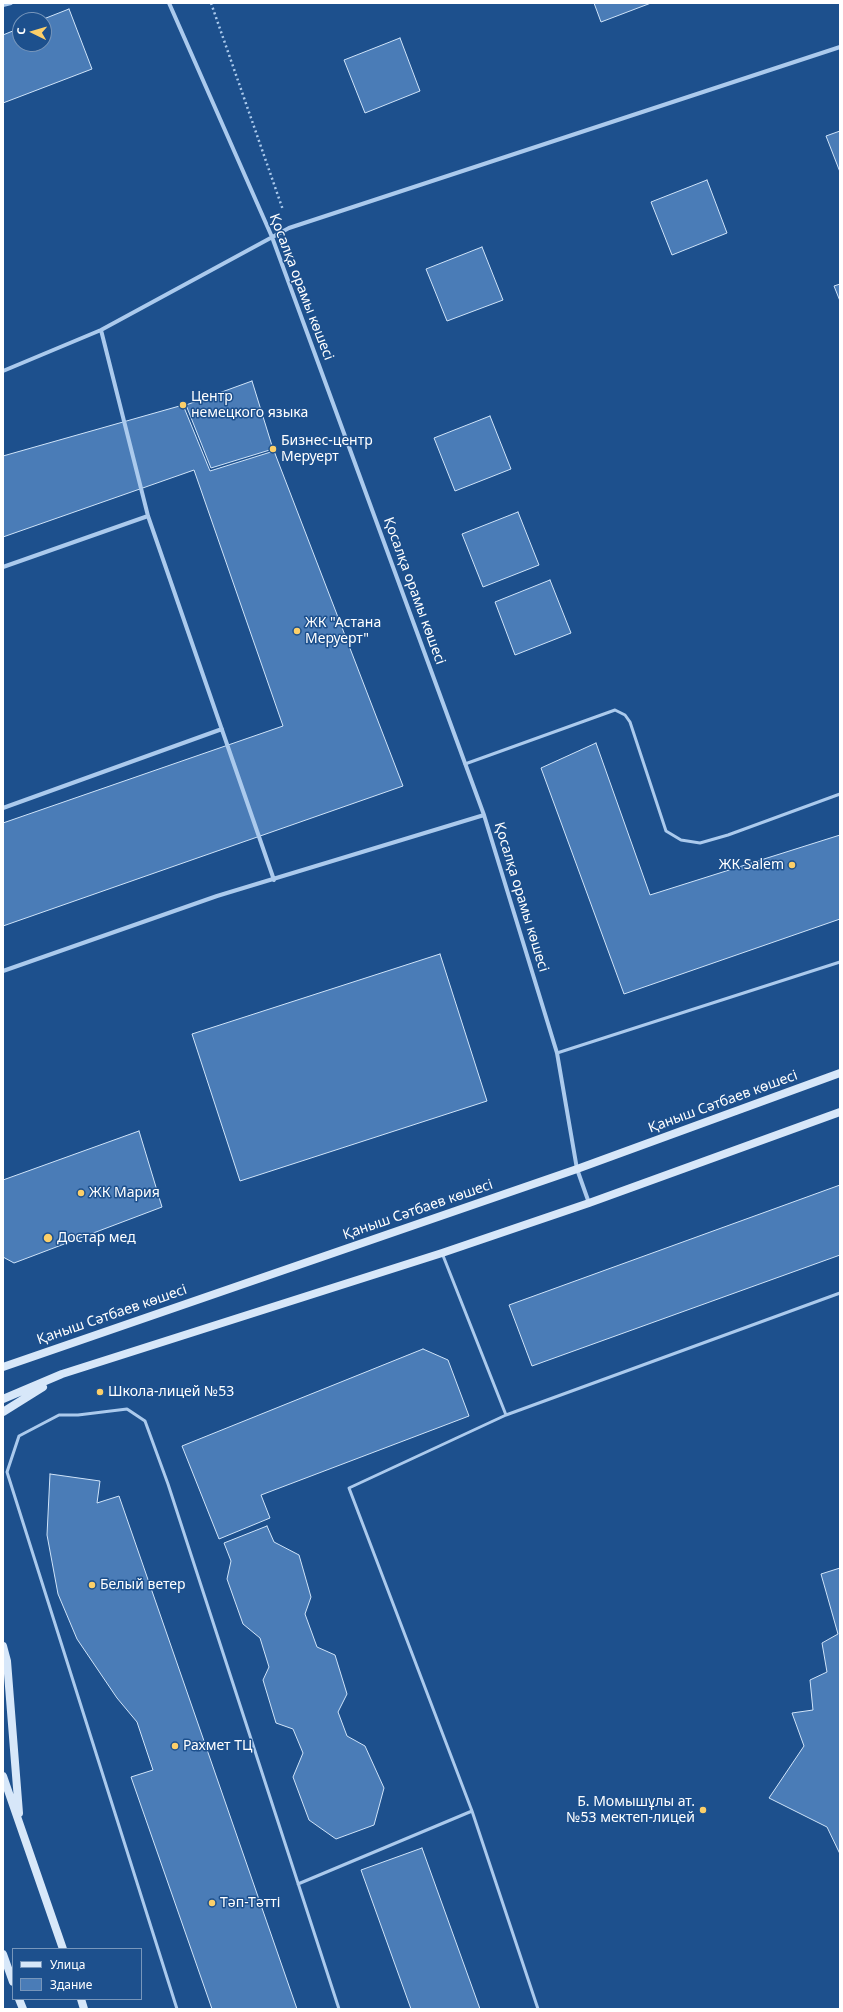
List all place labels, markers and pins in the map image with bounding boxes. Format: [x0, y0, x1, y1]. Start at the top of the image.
place label: Центр немецкого языка [191, 389, 308, 422]
marker: Центр немецкого языка [178, 400, 188, 410]
place label: Бизнес-центр Меруерт [281, 433, 373, 466]
marker: Бизнес-центр Меруерт [268, 444, 278, 454]
place label: ЖК "Астана Меруерт" [305, 615, 381, 648]
marker: ЖК "Астана Меруерт" [292, 626, 302, 636]
place label: ЖК Salem [719, 857, 784, 873]
marker: ЖК Salem [787, 860, 797, 870]
place label: ЖК Мария [89, 1185, 160, 1201]
marker: ЖК Мария [76, 1188, 86, 1198]
place label: Достар мед [57, 1230, 136, 1246]
marker: Достар мед [42, 1232, 54, 1244]
place label: Школа-лицей №53 [108, 1384, 234, 1400]
marker: Школа-лицей №53 [95, 1387, 105, 1397]
place label: Белый ветер [100, 1577, 186, 1593]
marker: Белый ветер [87, 1580, 97, 1590]
place label: Рахмет ТЦ [183, 1738, 252, 1754]
marker: Рахмет ТЦ [170, 1741, 180, 1751]
place label: Б. Момышұлы ат. №53 мектеп-лицей [566, 1794, 695, 1826]
marker: Б. Момышұлы ат. №53 мектеп-лицей [698, 1805, 708, 1815]
place label: Тәп-Тәтті [220, 1895, 280, 1911]
marker: Тәп-Тәтті [207, 1898, 217, 1908]

